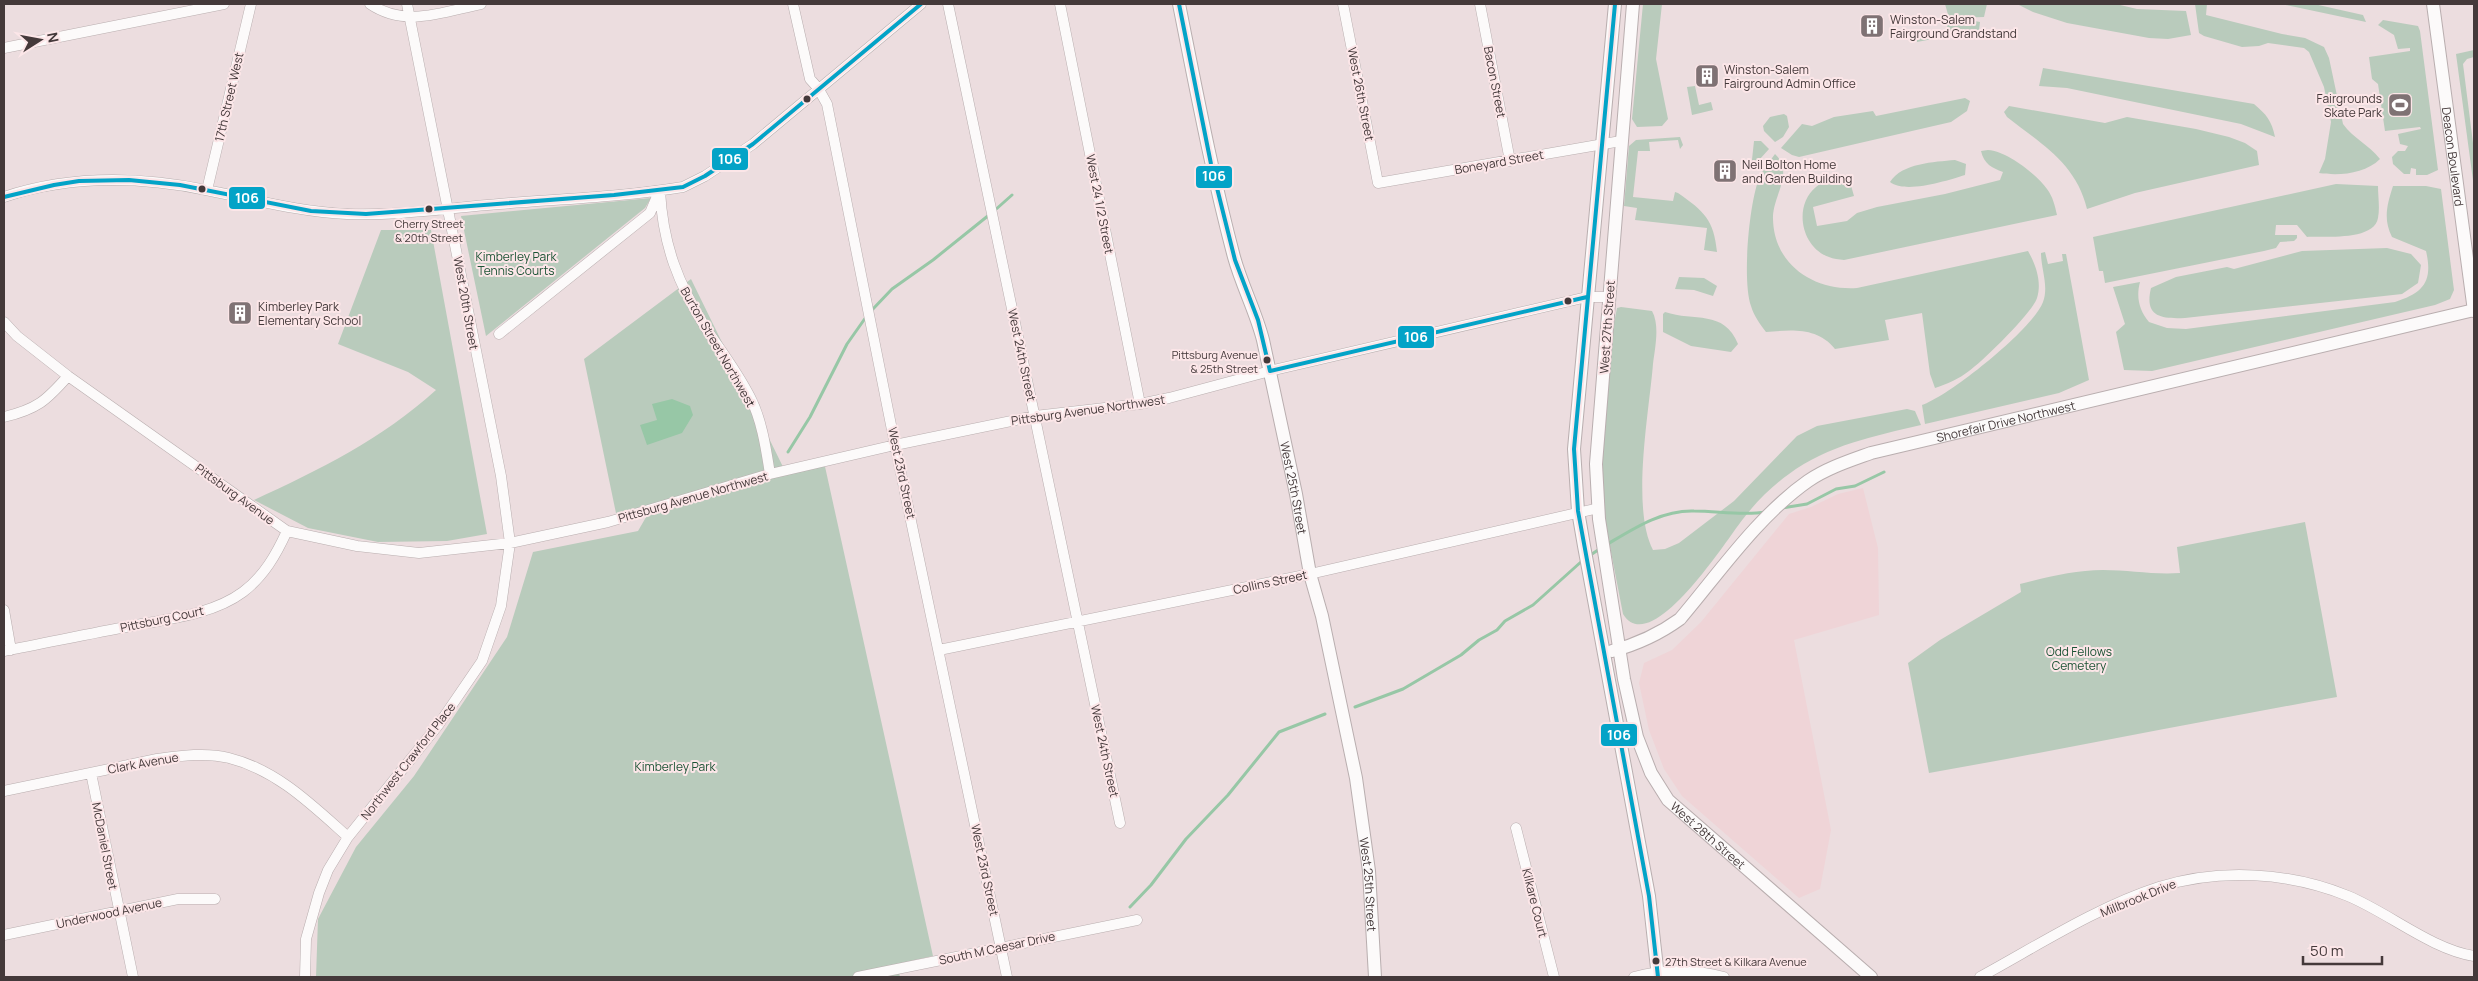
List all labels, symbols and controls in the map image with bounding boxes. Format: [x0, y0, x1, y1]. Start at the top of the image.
place label: Winston-Salem Fairground Grandstand [1890, 11, 2017, 42]
building icon: Winston-Salem Fairground Grandstand [1859, 13, 1885, 39]
north arrow [15, 15, 65, 65]
text: N [43, 31, 64, 44]
street label: Bacon Street [1480, 45, 1510, 119]
street label: West 26th Street [1344, 46, 1378, 142]
street label: 17th Street West [210, 50, 248, 143]
place label: Winston-Salem Fairground Admin Office [1724, 61, 1856, 92]
building icon: Winston-Salem Fairground Admin Office [1694, 63, 1720, 89]
place label: Fairgrounds Skate Park [2317, 90, 2383, 121]
sports icon: Fairgrounds Skate Park [2387, 92, 2413, 118]
unlabelled marker [802, 94, 812, 104]
street label: Deacon Boulevard [2438, 106, 2468, 207]
street label: Boneyard Street [1453, 146, 1545, 178]
line badge: 106 [711, 147, 749, 171]
text: 106 [718, 149, 742, 168]
street label: West 24 1/2 Street [1082, 153, 1118, 255]
place label: Neil Bolton Home and Garden Building [1742, 156, 1852, 187]
building icon: Neil Bolton Home and Garden Building [1712, 158, 1738, 184]
line badge: 106 [1195, 165, 1233, 189]
text: 106 [1202, 166, 1226, 185]
unlabelled marker [197, 184, 207, 194]
line badge: 106 [228, 186, 266, 210]
text: 106 [235, 188, 259, 207]
marker: Cherry Street & 20th Street [424, 204, 434, 214]
place label: Cherry Street & 20th Street [394, 216, 464, 245]
park label: Kimberley Park Tennis Courts [476, 248, 557, 279]
street label: West 20th Street [449, 255, 483, 351]
street label: West 27th Street [1595, 280, 1619, 374]
street label: Burton Street Northwest [677, 284, 760, 410]
unlabelled marker [1563, 296, 1573, 306]
place label: Kimberley Park Elementary School [258, 298, 361, 329]
building icon: Kimberley Park Elementary School [227, 300, 253, 326]
street label: West 24th Street [1004, 307, 1040, 403]
line badge: 106 [1397, 325, 1435, 349]
text: 106 [1404, 327, 1428, 346]
place label: Pittsburg Avenue & 25th Street [1172, 347, 1259, 376]
marker: Pittsburg Avenue & 25th Street [1262, 355, 1272, 365]
street label: Pittsburg Avenue Northwest [1010, 391, 1166, 429]
street label: Shorefair Drive Northwest [1934, 396, 2077, 446]
street label: West 23rd Street [884, 426, 920, 521]
street label: West 25th Street [1276, 440, 1311, 536]
street label: Pittsburg Avenue [192, 459, 278, 529]
street label: Pittsburg Avenue Northwest [616, 467, 770, 527]
street label: Collins Street [1231, 566, 1309, 598]
street label: Pittsburg Court [119, 602, 206, 636]
park label: Odd Fellows Cemetery [2046, 643, 2112, 674]
street label: Northwest Crawford Place [357, 699, 459, 823]
street label: West 24th Street [1087, 703, 1123, 799]
line badge: 106 [1600, 723, 1638, 747]
text: 106 [1607, 725, 1631, 744]
street label: Clark Avenue [106, 748, 180, 778]
park label: Kimberley Park [635, 758, 716, 775]
street label: West 28th Street [1667, 798, 1750, 873]
street label: McDaniel Street [88, 801, 122, 891]
street label: West 23rd Street [967, 823, 1003, 918]
street label: West 25th Street [1356, 836, 1381, 932]
street label: Kilkare Court [1518, 867, 1552, 940]
street label: Millbrook Drive [2098, 875, 2178, 921]
street label: Underwood Avenue [55, 893, 163, 933]
street label: South M Caesar Drive [937, 927, 1057, 969]
scale bar [2303, 934, 2382, 966]
text: 50 m [2310, 940, 2344, 961]
place label: 27th Street & Kilkara Avenue [1665, 954, 1807, 969]
marker: 27th Street & Kilkara Avenue [1651, 956, 1661, 966]

